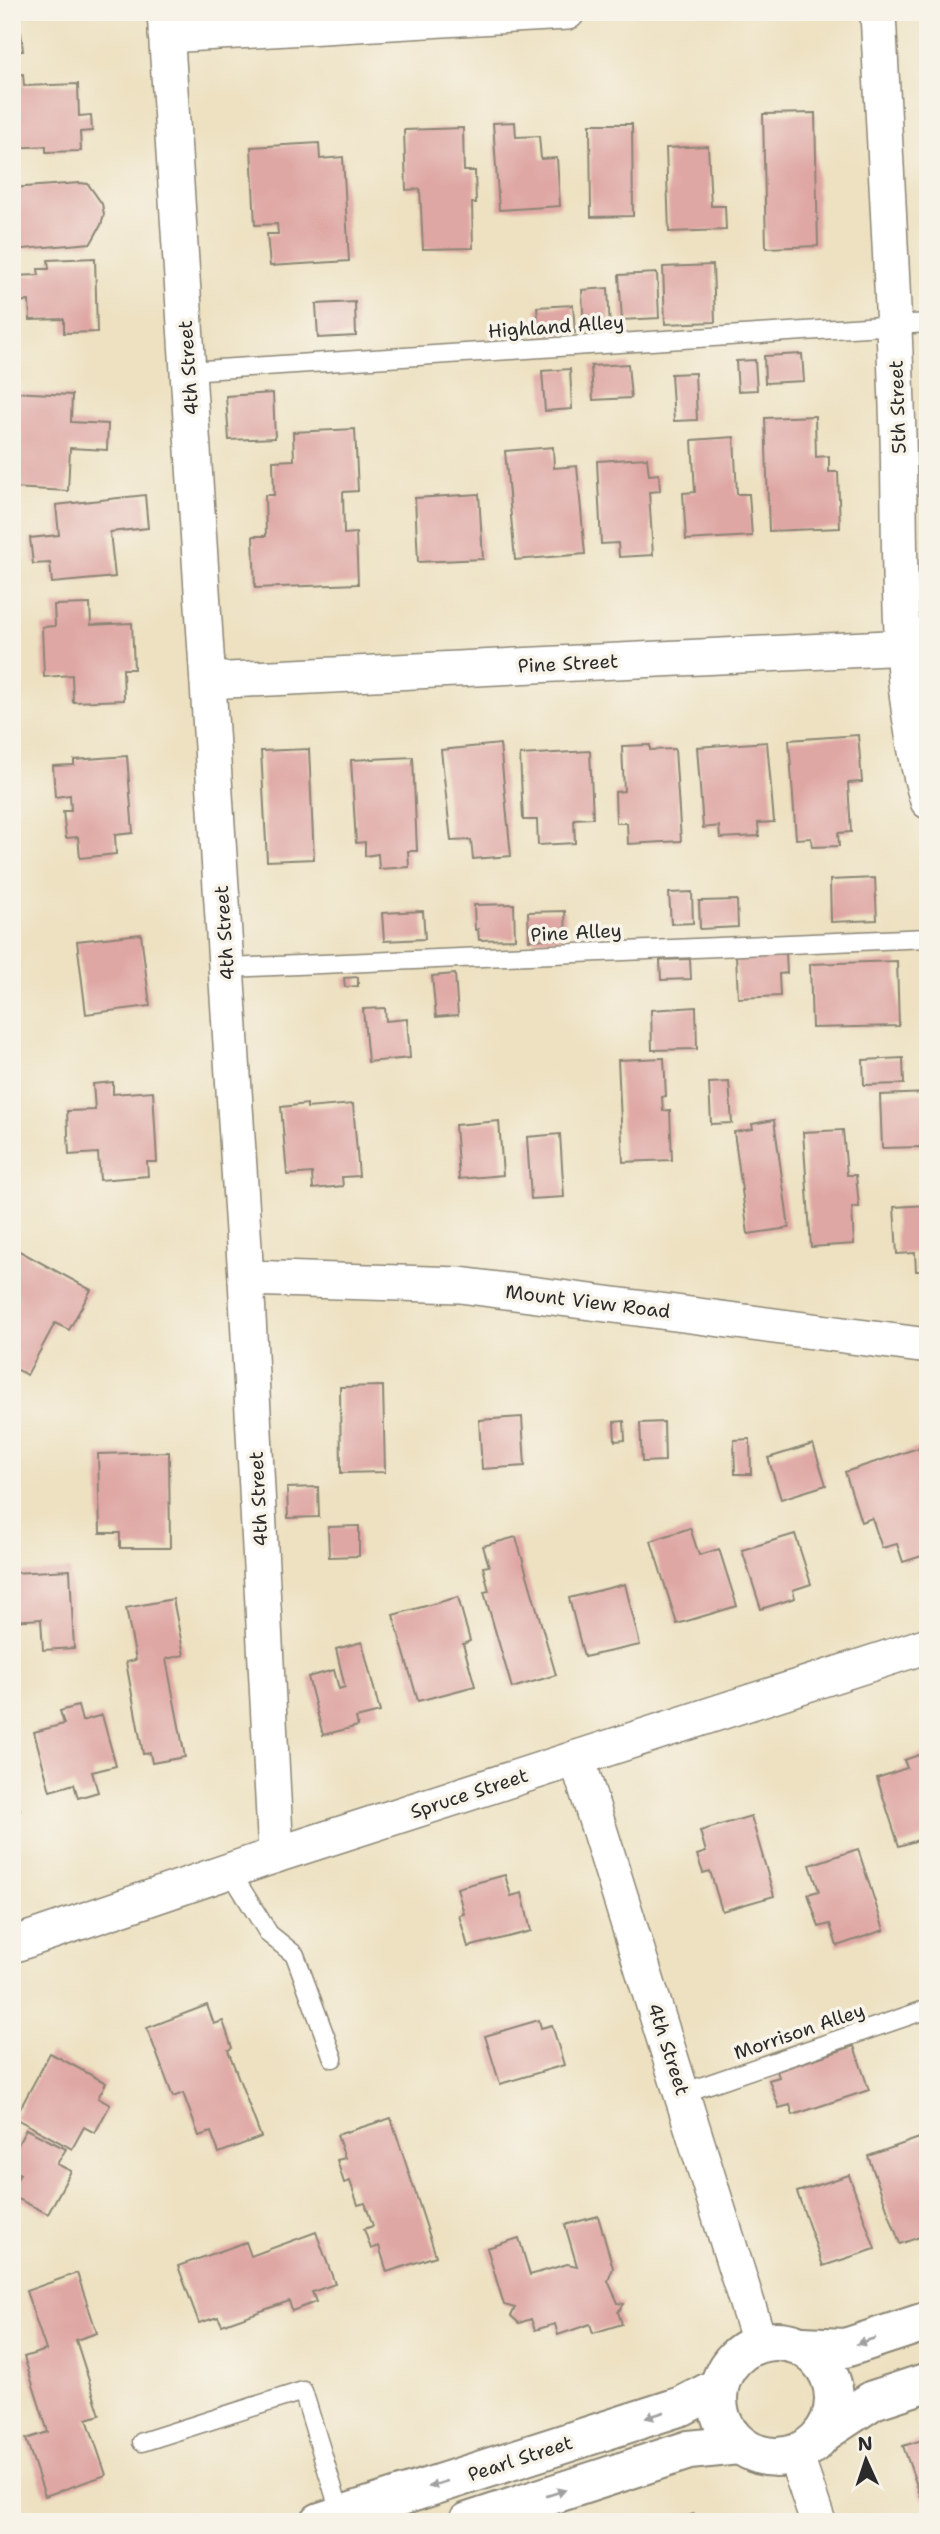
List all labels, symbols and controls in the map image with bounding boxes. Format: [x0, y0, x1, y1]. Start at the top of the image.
street label: Highland Alley [487, 309, 625, 344]
street label: 4th Street [173, 320, 204, 416]
street label: 5th Street [883, 360, 912, 454]
street label: Pine Street [517, 648, 619, 679]
street label: 4th Street [209, 885, 240, 981]
street label: Pine Alley [530, 918, 622, 947]
street label: Mount View Road [504, 1279, 672, 1324]
street label: 4th Street [244, 1451, 273, 1547]
street label: Spruce Street [407, 1763, 531, 1824]
street label: Morrison Alley [731, 1997, 868, 2065]
street label: 4th Street [642, 2000, 695, 2098]
one-way arrow [856, 2336, 877, 2347]
one-way arrow [644, 2410, 665, 2420]
north arrow [832, 2426, 902, 2496]
street label: Pearl Street [464, 2430, 576, 2487]
text: N [857, 2431, 873, 2456]
one-way arrow [427, 2479, 448, 2490]
one-way arrow [546, 2487, 567, 2498]

